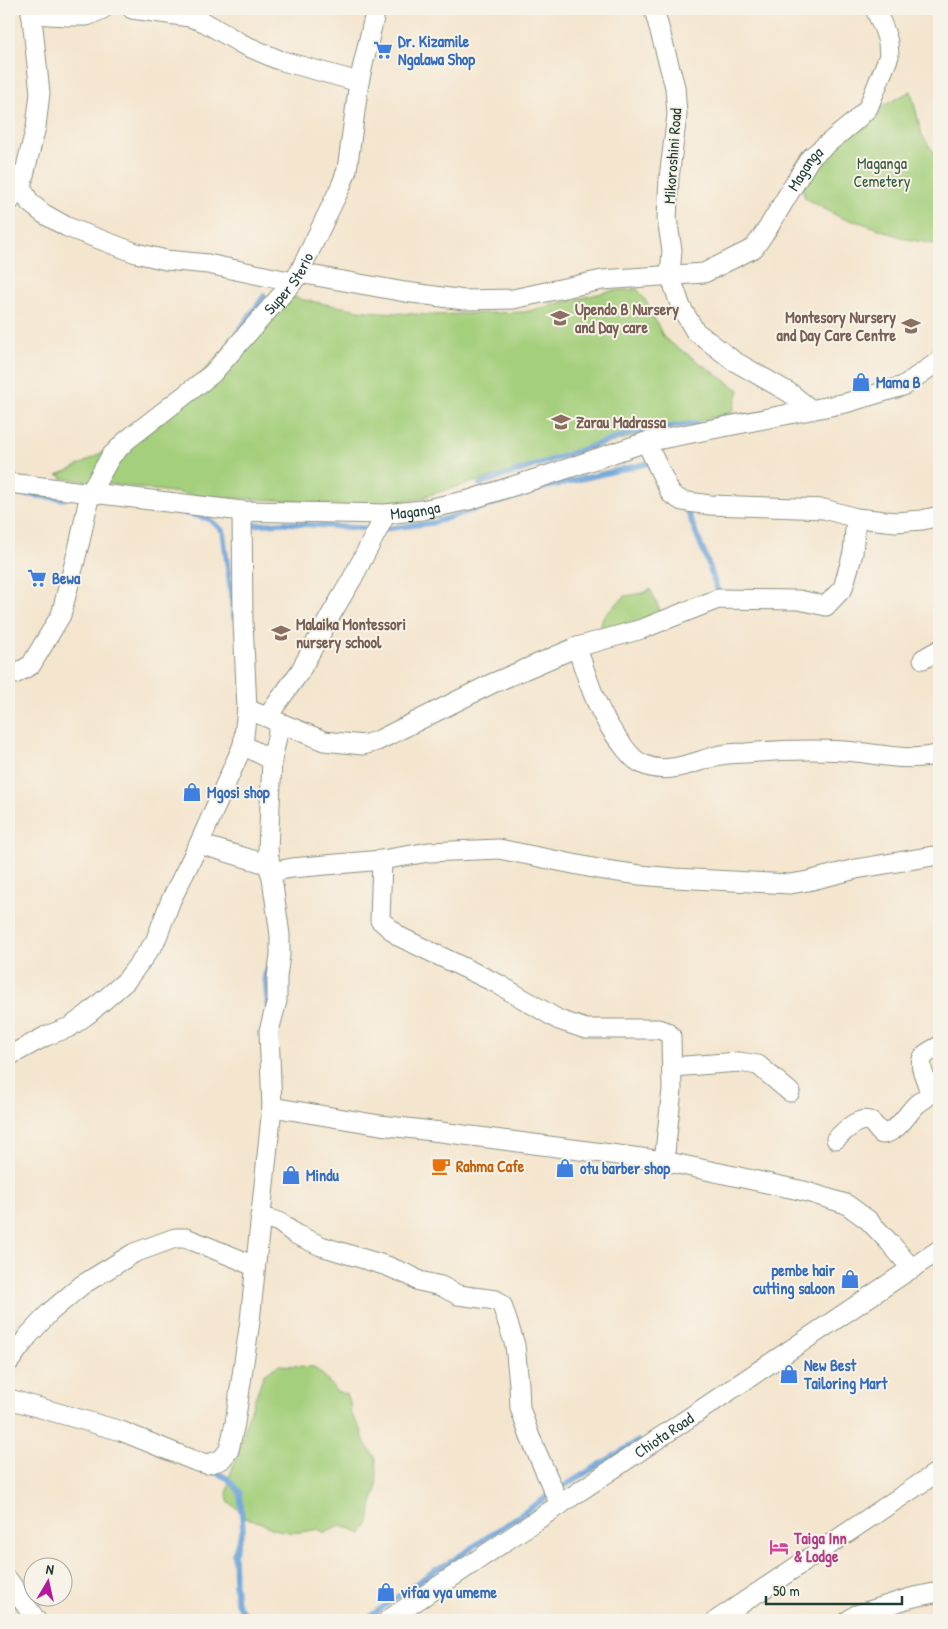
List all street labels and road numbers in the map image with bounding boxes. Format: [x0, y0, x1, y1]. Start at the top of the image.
street label: Mikoroshini Road [658, 107, 686, 205]
street label: Maganga [782, 141, 827, 195]
street label: Super Sterio [259, 248, 319, 319]
street label: Maganga [389, 495, 442, 524]
street label: Chiota Road [630, 1407, 698, 1463]

